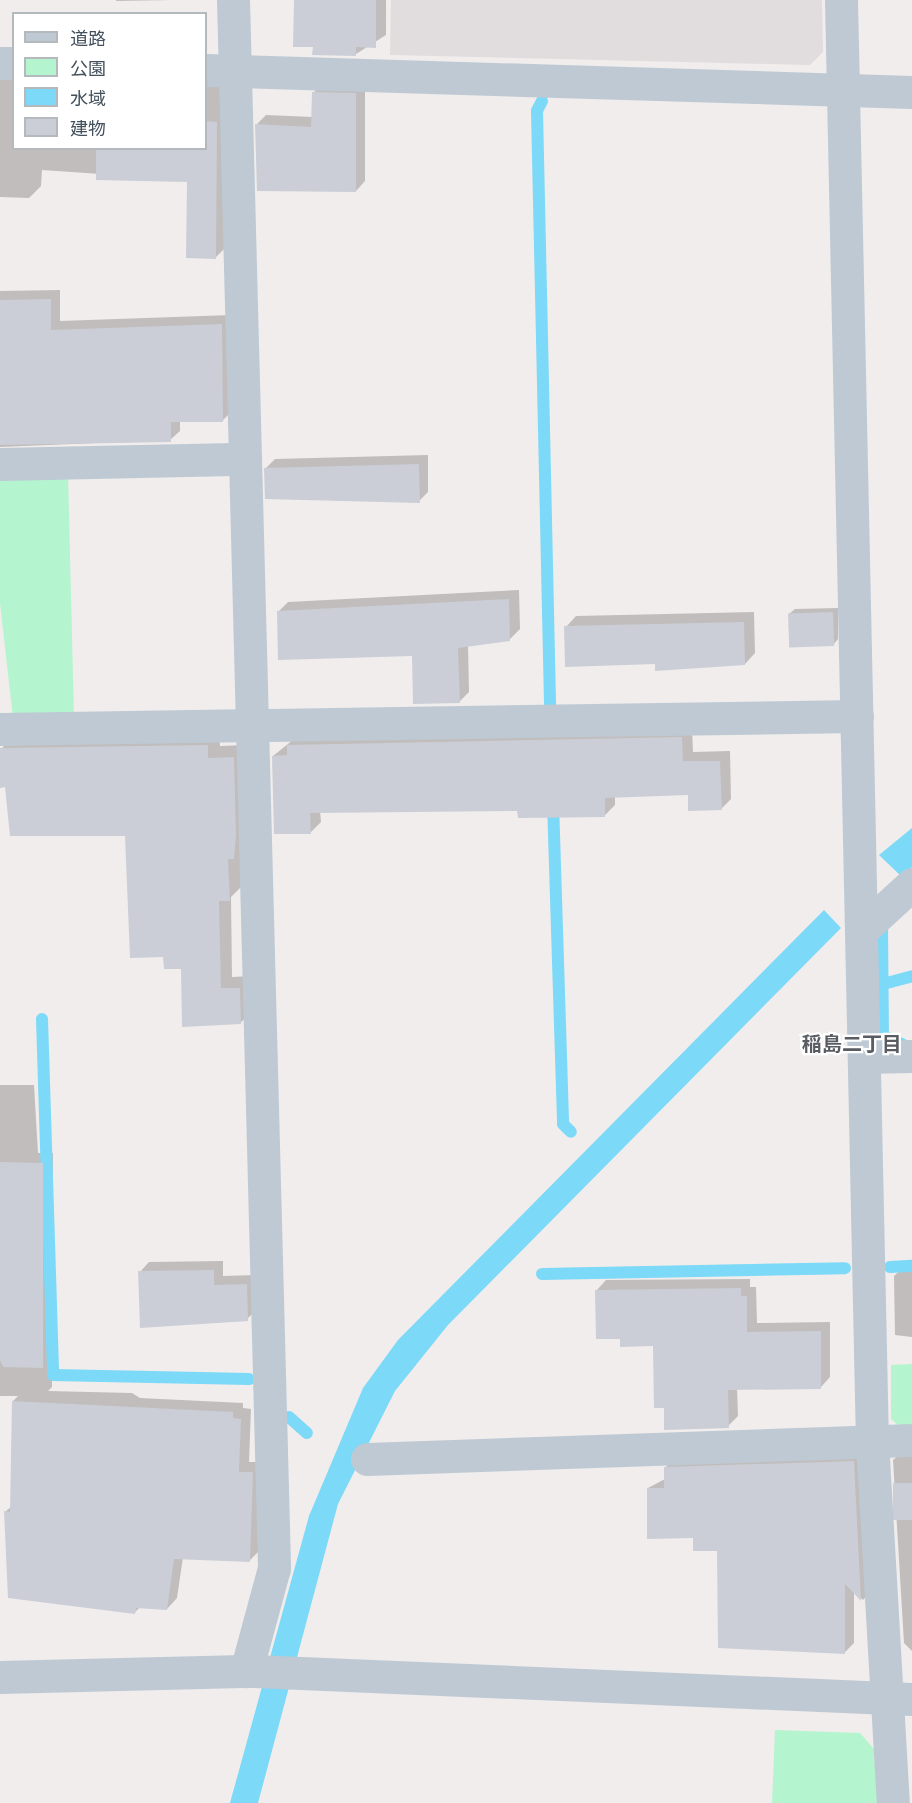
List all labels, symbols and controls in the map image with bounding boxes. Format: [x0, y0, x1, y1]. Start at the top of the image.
legend [12, 12, 207, 150]
text: 道路 [70, 27, 106, 49]
text: 公園 [70, 57, 106, 79]
text: 水域 [70, 87, 106, 109]
text: 建物 [70, 117, 106, 139]
district label: 稲島二丁目 [802, 1031, 902, 1055]

